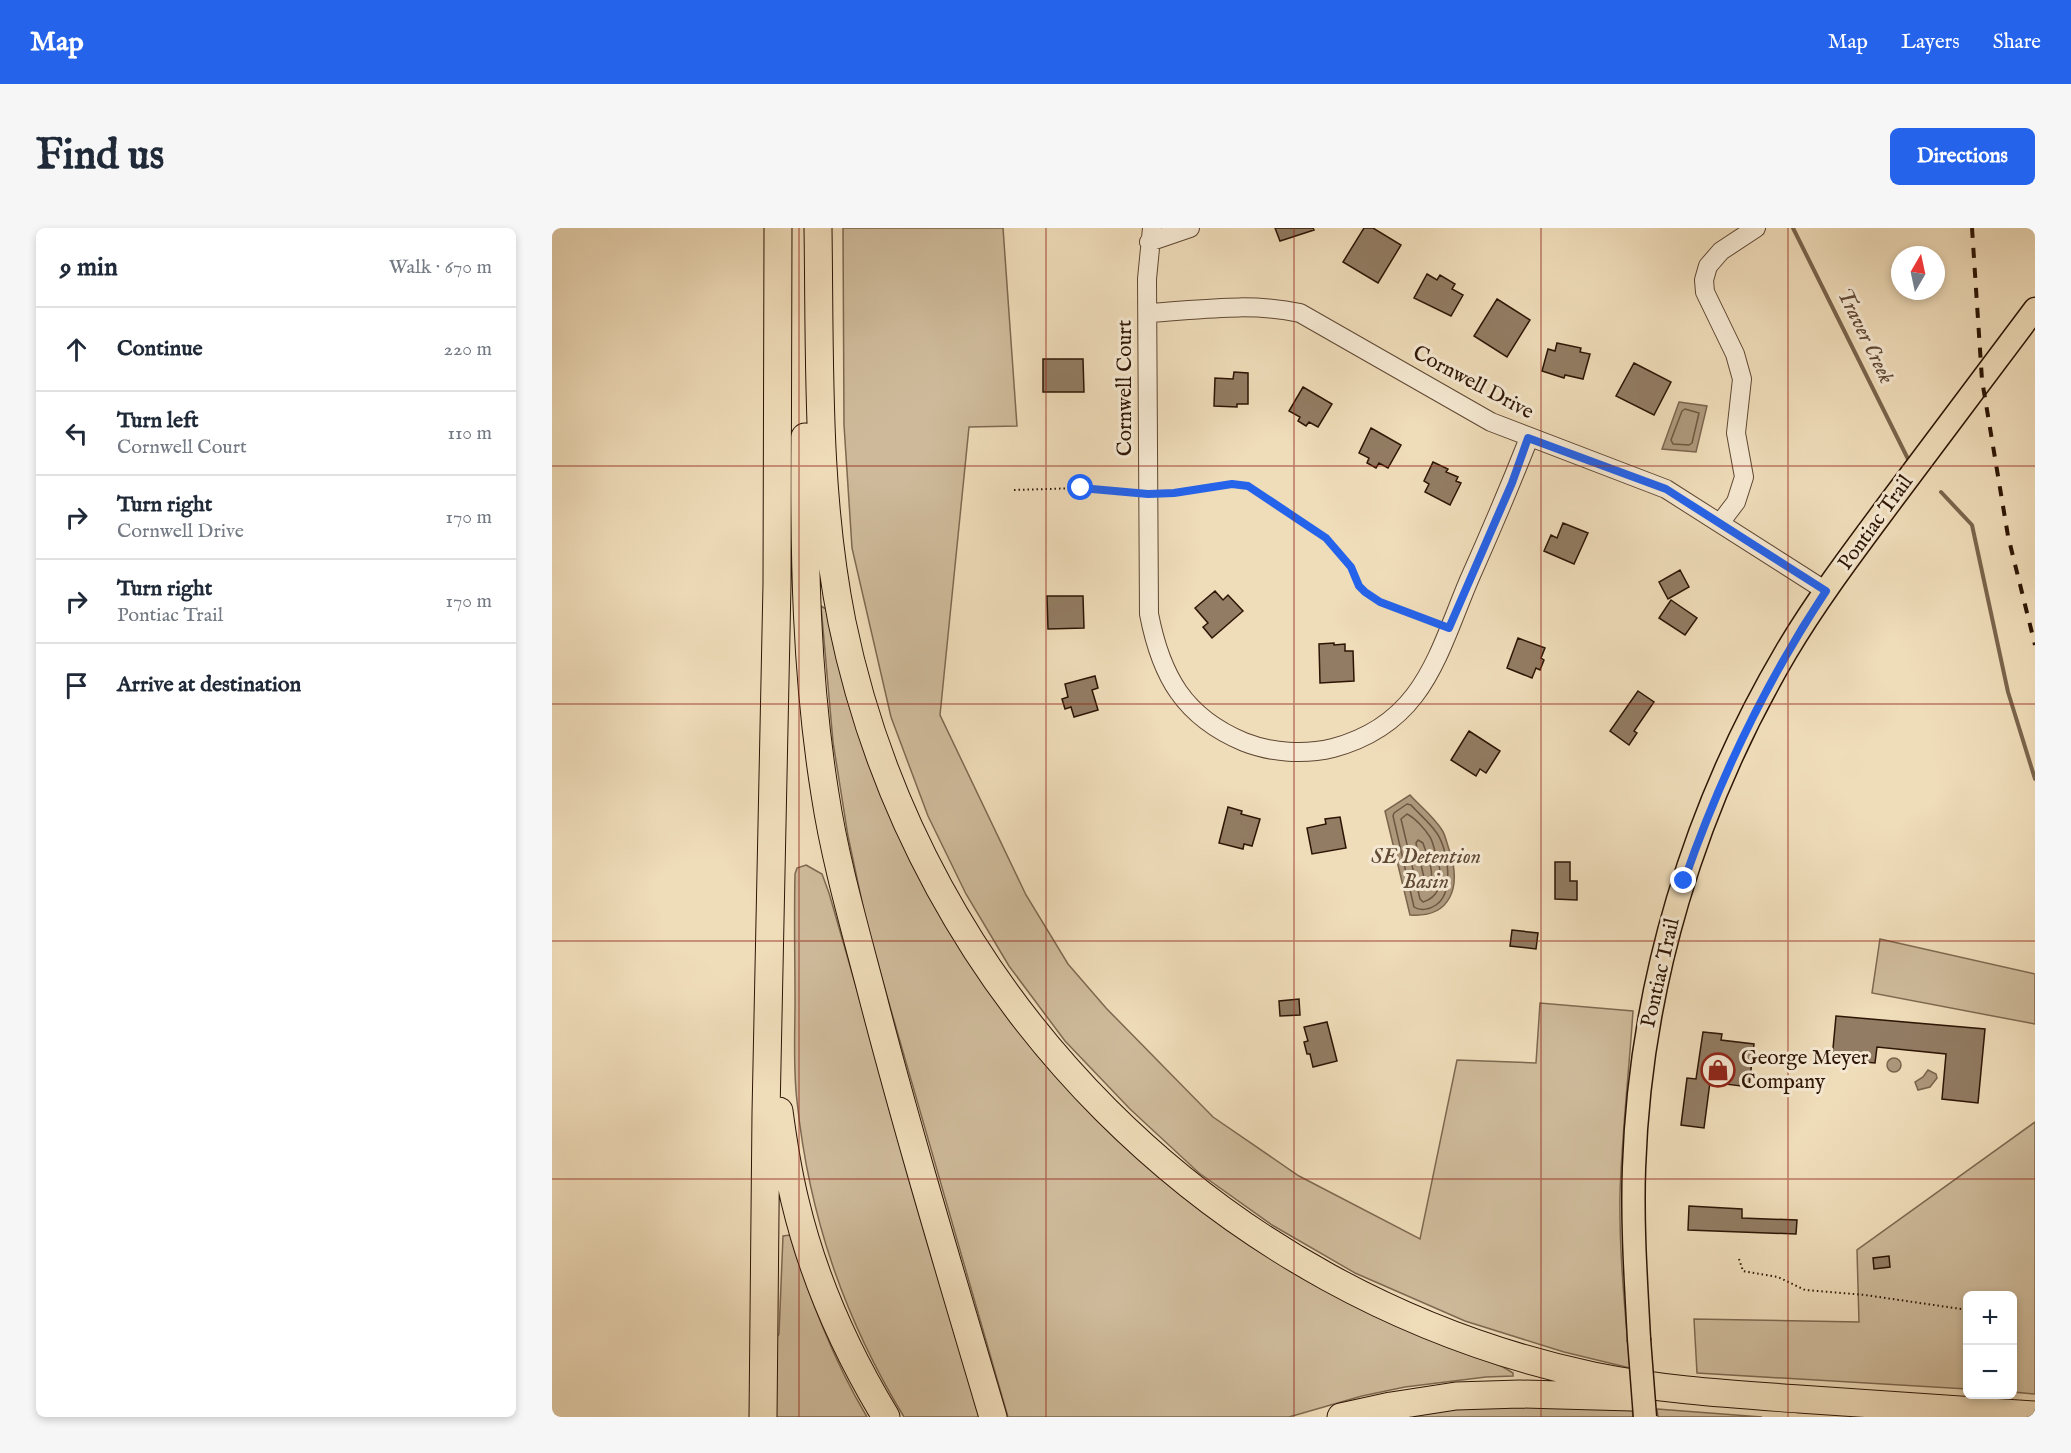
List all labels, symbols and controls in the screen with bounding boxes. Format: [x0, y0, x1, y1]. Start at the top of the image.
text: Map [30, 25, 84, 60]
text: Map [1828, 29, 1868, 56]
text: Layers [1901, 29, 1960, 56]
text: Share [1993, 29, 2041, 56]
button: Directions [1890, 128, 2035, 185]
text: Find us [36, 130, 164, 183]
north arrow [1891, 246, 1945, 300]
text: 9 min [60, 251, 118, 284]
text: Walk · 670 m [389, 255, 492, 280]
water label: Traver Creek [1830, 283, 1900, 389]
street label: Cornwell Court [1112, 320, 1139, 456]
icon: ahead [60, 333, 93, 366]
text: Continue [117, 335, 203, 363]
text: 220 m [444, 337, 492, 362]
street label: Cornwell Drive [1408, 340, 1538, 426]
text: Turn left [117, 407, 199, 435]
icon: left [60, 417, 93, 450]
text: 110 m [448, 421, 492, 446]
text: Cornwell Court [117, 435, 247, 460]
street label: Pontiac Trail [1832, 470, 1920, 576]
route start [1067, 474, 1093, 500]
text: Turn right [117, 491, 212, 519]
icon: right [60, 501, 93, 534]
text: 170 m [446, 505, 492, 530]
text: Cornwell Drive [117, 519, 244, 544]
text: Turn right [117, 575, 212, 603]
icon: right [60, 585, 93, 618]
text: 170 m [446, 589, 492, 614]
text: Pontiac Trail [117, 603, 223, 628]
icon: arrive [60, 669, 93, 702]
text: Arrive at destination [117, 671, 301, 699]
water label: SE Detention Basin [1371, 843, 1481, 896]
route end [1670, 867, 1696, 893]
street label: Pontiac Trail [1635, 915, 1687, 1030]
place label: George Meyer Company [1741, 1045, 1869, 1096]
shop icon: George Meyer Company [1700, 1052, 1736, 1088]
map controls [1963, 1291, 2017, 1399]
button: + [1963, 1291, 2017, 1345]
button: − [1963, 1345, 2017, 1399]

